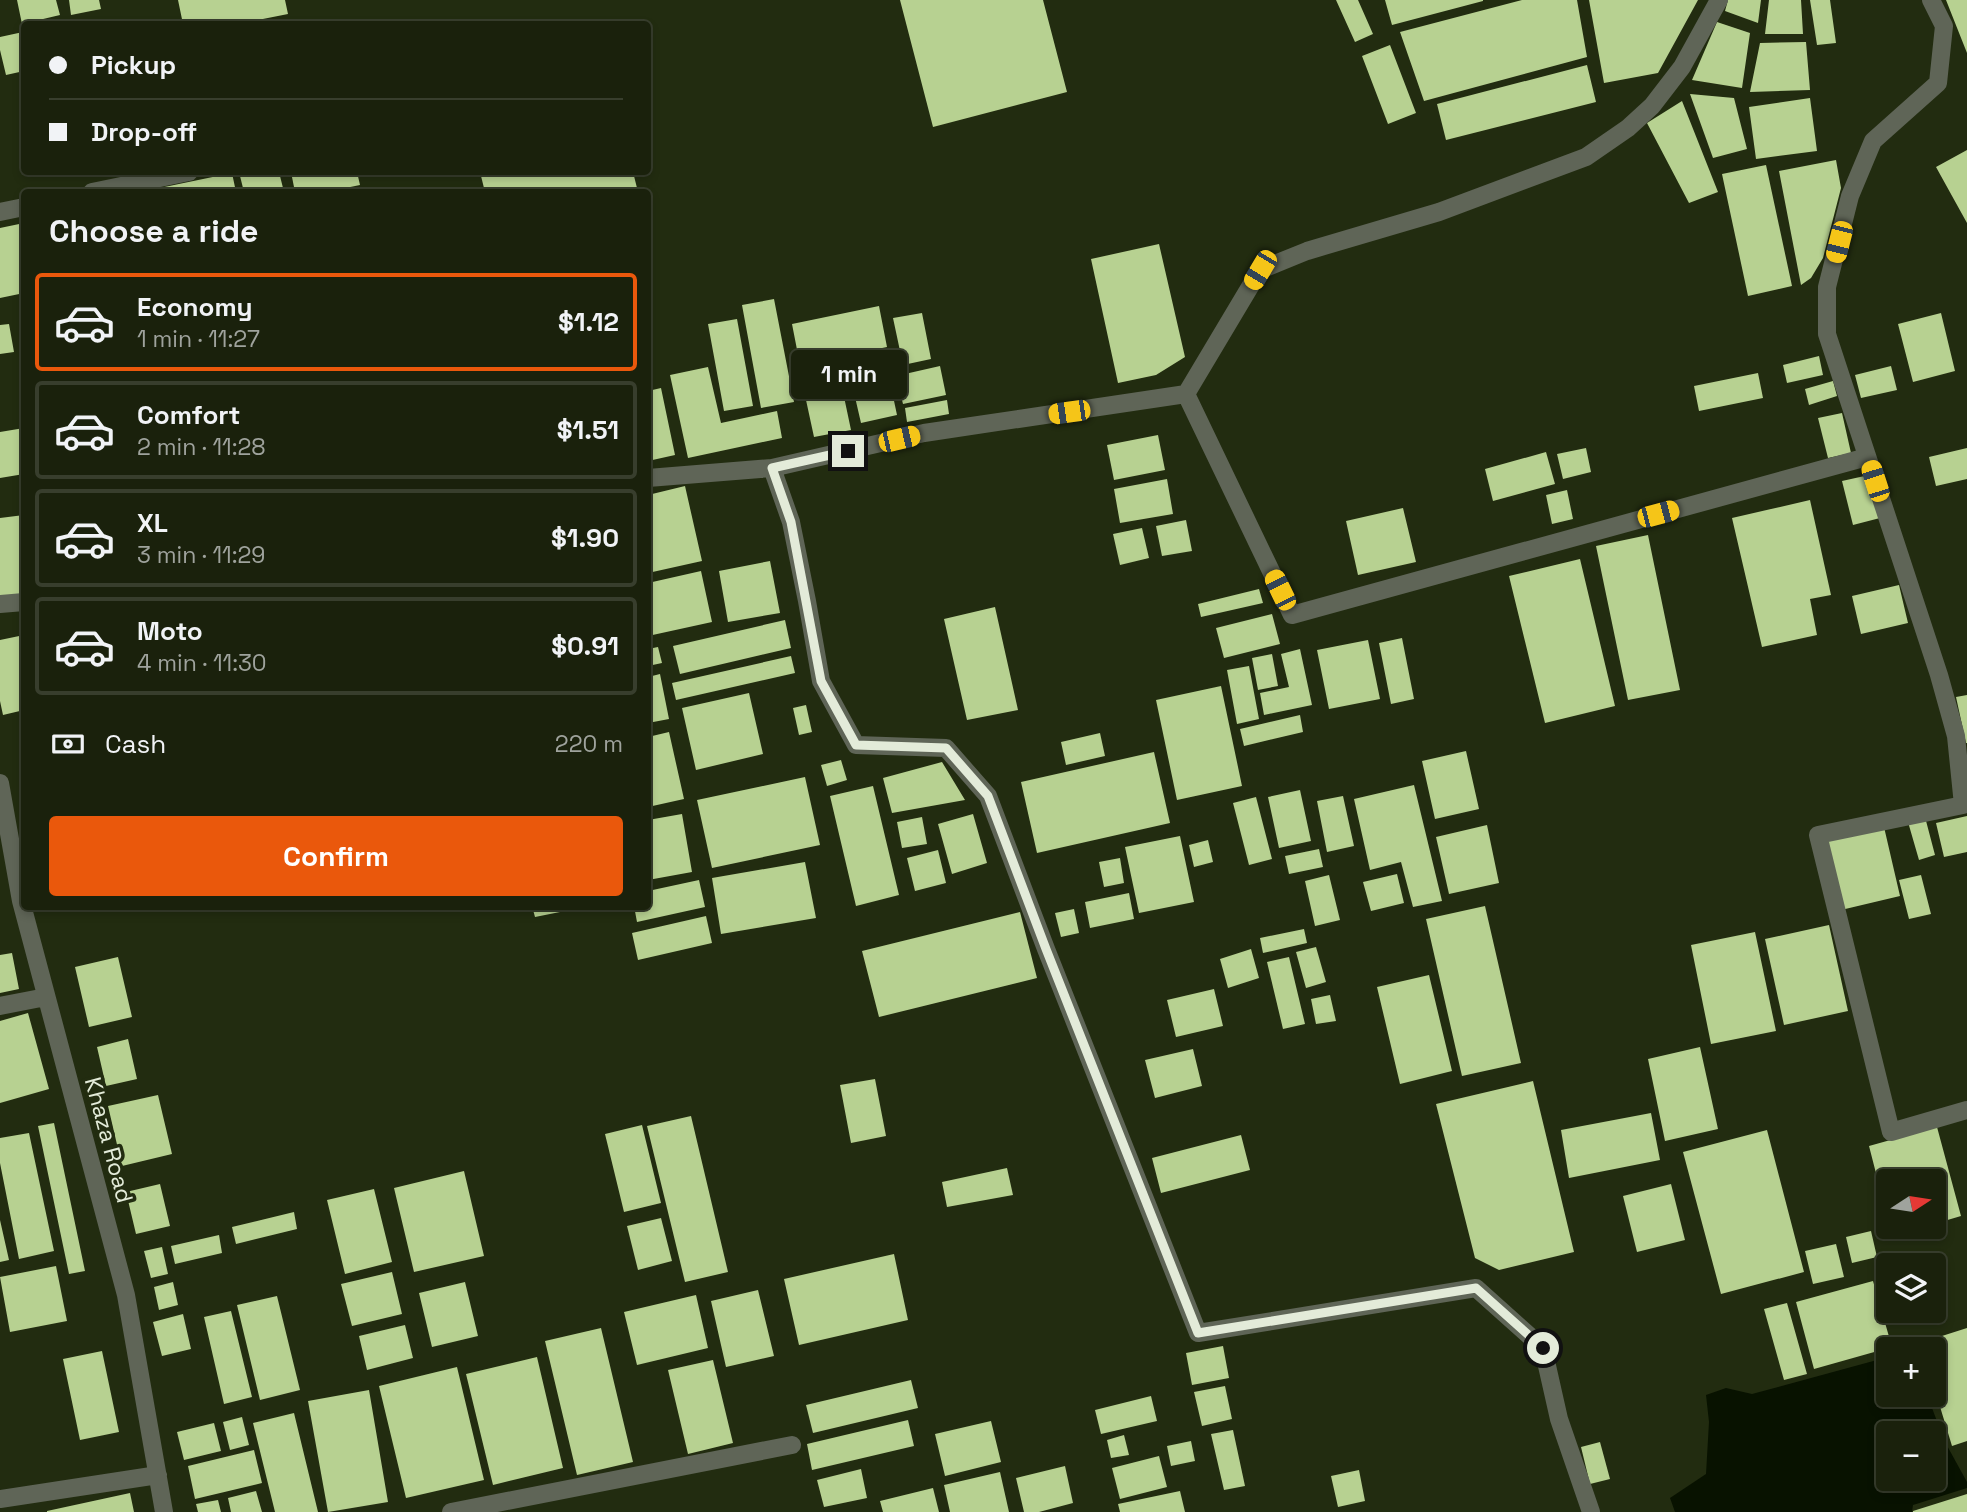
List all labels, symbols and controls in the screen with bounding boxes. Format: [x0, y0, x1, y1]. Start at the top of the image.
text: Pickup [91, 48, 176, 82]
text: Drop-off [91, 115, 197, 149]
text: Choose a ride [49, 211, 259, 251]
car [1824, 219, 1855, 265]
car [1241, 247, 1280, 293]
text: Economy [137, 290, 253, 324]
icon: car [53, 291, 116, 354]
text: $1.12 [558, 305, 619, 339]
text: 1 min · 11:27 [137, 324, 260, 354]
callout: 1 min [790, 350, 906, 398]
text: 1 min [821, 359, 877, 389]
text: Comfort [137, 398, 240, 432]
icon: car [53, 399, 116, 462]
car [1047, 399, 1092, 425]
text: $1.51 [557, 413, 619, 447]
car [877, 424, 922, 454]
text: 2 min · 11:28 [137, 432, 266, 462]
route end [832, 435, 864, 467]
car [1859, 458, 1892, 504]
car [1635, 498, 1682, 530]
text: XL [137, 506, 168, 540]
icon: car [53, 507, 116, 570]
text: $1.90 [551, 521, 619, 555]
text: 3 min · 11:29 [137, 540, 265, 570]
car [1262, 567, 1299, 613]
text: Moto [137, 614, 203, 648]
icon: car [53, 615, 116, 678]
text: $0.91 [551, 629, 619, 663]
text: 4 min · 11:30 [137, 648, 267, 678]
icon: cash [49, 725, 87, 763]
text: Cash [105, 727, 166, 761]
text: 220 m [555, 729, 623, 759]
button: Confirm [49, 816, 623, 896]
street label: Khaza Road [78, 1074, 140, 1206]
north arrow [1876, 1169, 1946, 1239]
map controls [1876, 1169, 1946, 1491]
button: layers [1876, 1253, 1946, 1323]
route start [1527, 1332, 1559, 1364]
button: + [1876, 1337, 1946, 1407]
button: − [1876, 1421, 1946, 1491]

